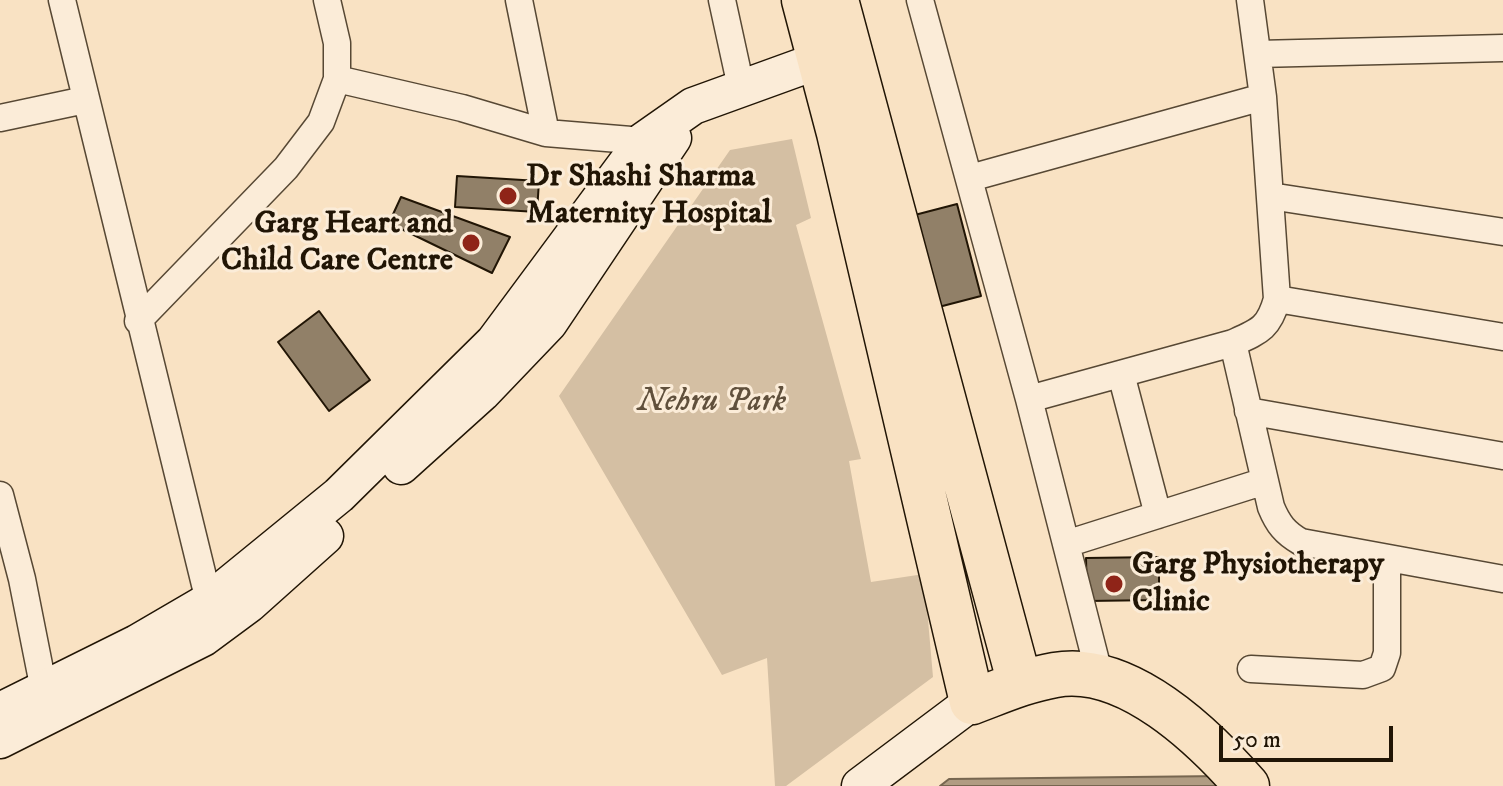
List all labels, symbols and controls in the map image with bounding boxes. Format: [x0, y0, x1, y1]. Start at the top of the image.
place label: Dr Shashi Sharma Maternity Hospital [526, 159, 772, 234]
marker: Dr Shashi Sharma Maternity Hospital [497, 185, 519, 207]
place label: Garg Heart and Child Care Centre [221, 206, 453, 281]
marker: Garg Heart and Child Care Centre [460, 232, 482, 254]
park label: Nehru Park [638, 384, 786, 422]
place label: Garg Physiotherapy Clinic [1132, 547, 1384, 622]
marker: Garg Physiotherapy Clinic [1103, 573, 1125, 595]
scale bar [1223, 710, 1397, 760]
text: 50 m [1233, 725, 1281, 755]

